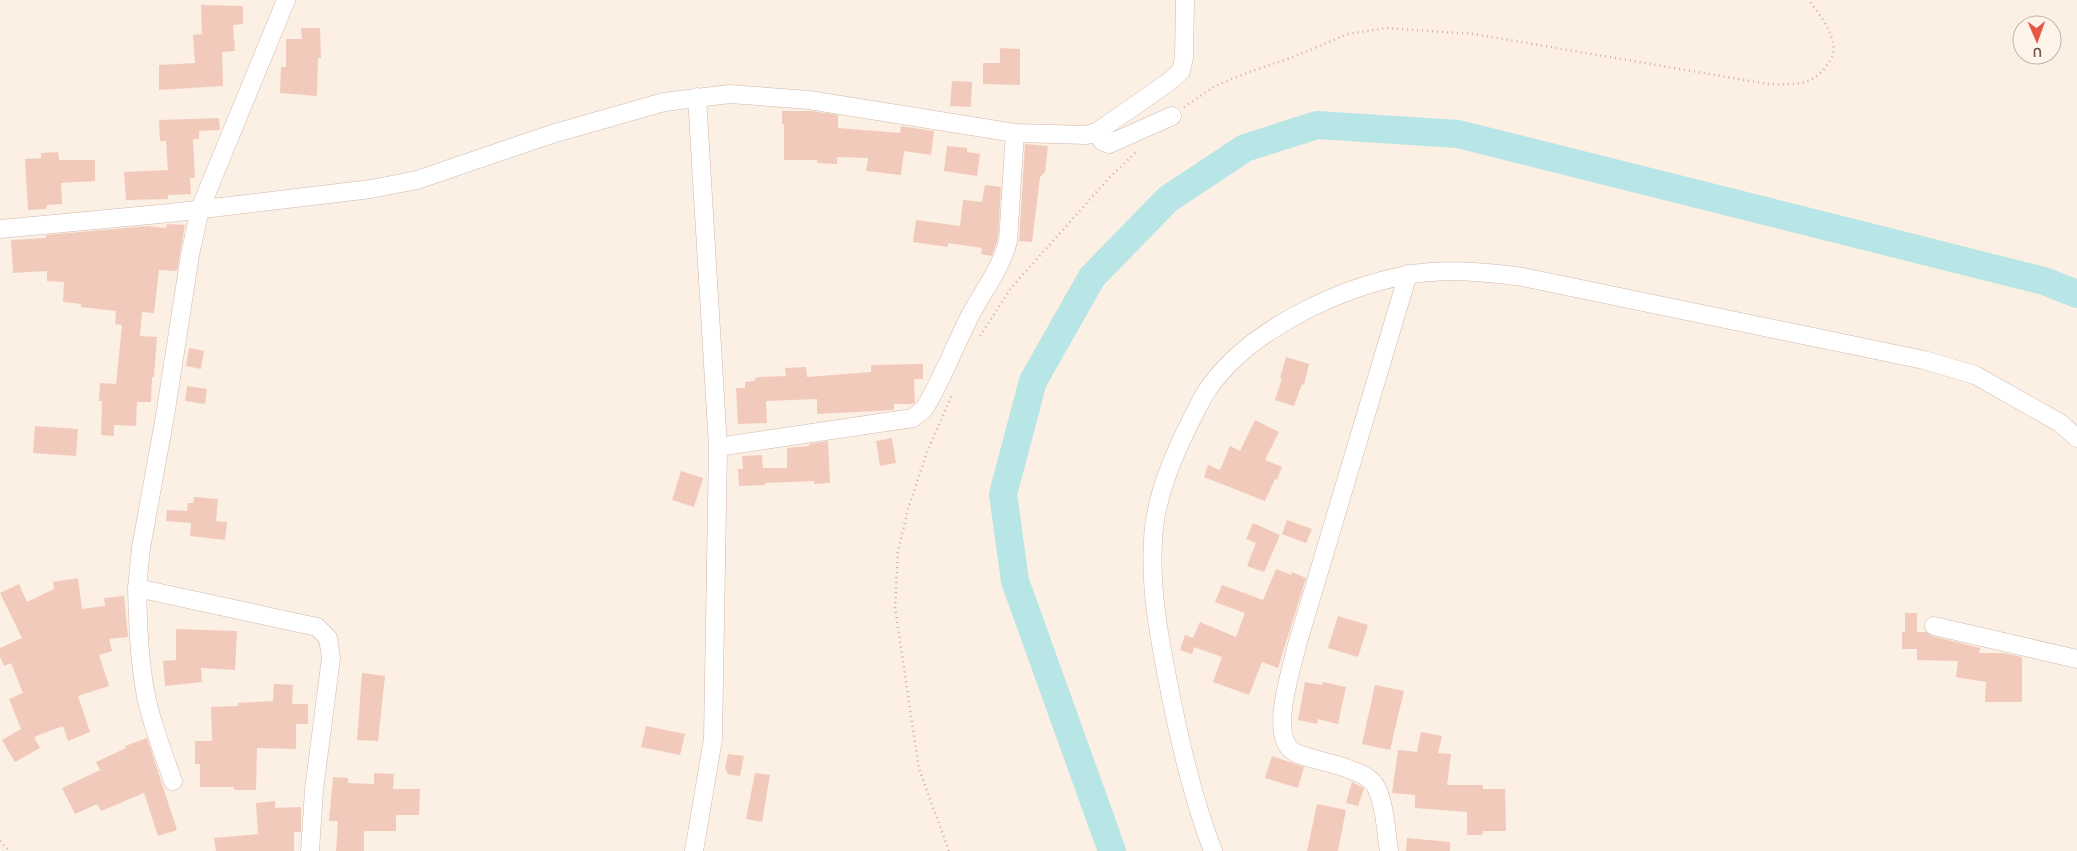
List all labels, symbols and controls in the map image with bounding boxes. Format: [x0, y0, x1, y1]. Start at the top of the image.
north arrow [2012, 15, 2062, 65]
text: U [2032, 44, 2043, 61]

